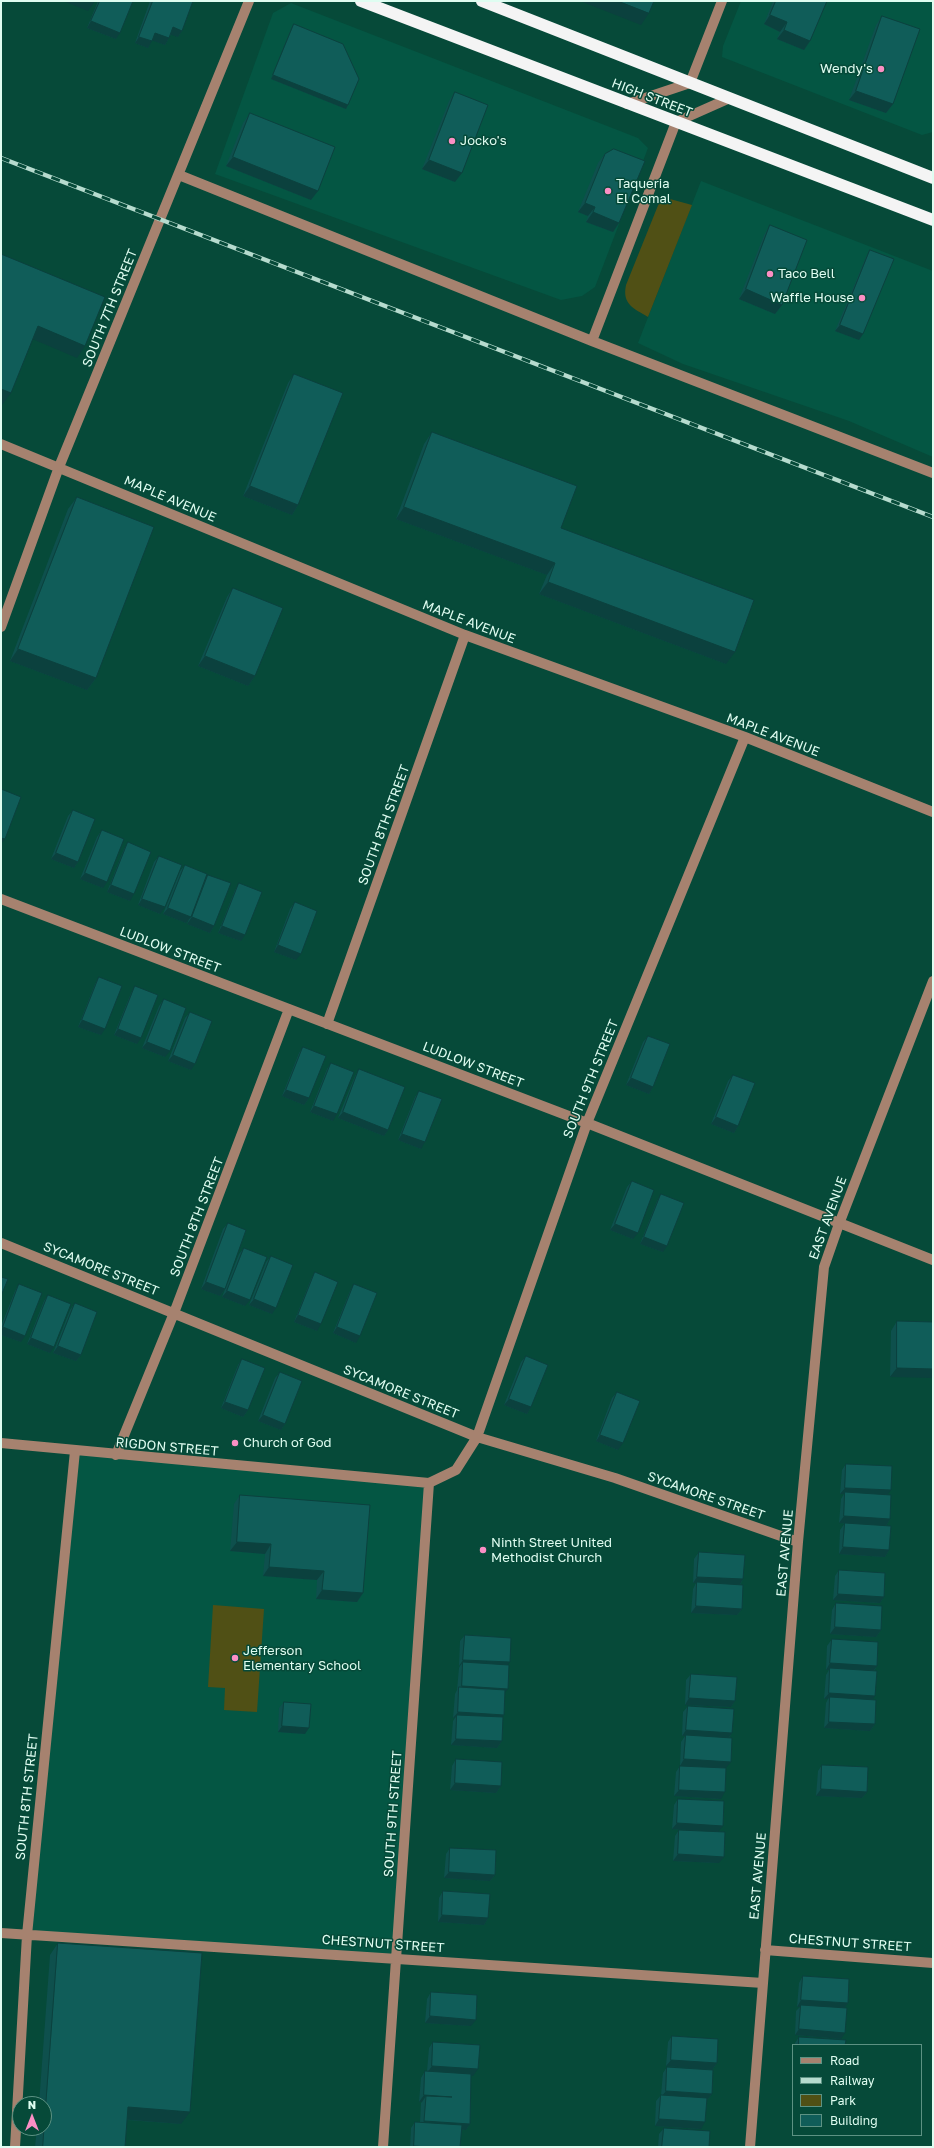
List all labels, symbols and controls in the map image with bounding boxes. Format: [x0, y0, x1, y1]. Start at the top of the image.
place label: Wendy's [820, 61, 873, 77]
marker: Wendy's [876, 64, 886, 74]
street label: HIGH STREET [609, 75, 695, 121]
place label: Jocko's [460, 133, 507, 149]
marker: Jocko's [447, 136, 457, 146]
place label: Taqueria El Comal [616, 176, 671, 207]
marker: Taqueria El Comal [603, 186, 613, 196]
street label: SOUTH 7TH STREET [79, 247, 141, 369]
place label: Taco Bell [778, 266, 835, 282]
marker: Taco Bell [765, 269, 775, 279]
place label: Waffle House [770, 290, 854, 306]
marker: Waffle House [857, 293, 867, 303]
street label: MAPLE AVENUE [122, 473, 218, 525]
street label: MAPLE AVENUE [420, 597, 518, 647]
street label: MAPLE AVENUE [724, 710, 822, 760]
street label: SOUTH 8TH STREET [355, 763, 413, 887]
street label: LUDLOW STREET [117, 924, 223, 976]
street label: SOUTH 9TH STREET [560, 1017, 622, 1141]
street label: LUDLOW STREET [420, 1039, 526, 1091]
street label: SOUTH 8TH STREET [167, 1155, 227, 1279]
street label: EAST AVENUE [806, 1174, 850, 1262]
street label: SYCAMORE STREET [41, 1239, 161, 1299]
street label: SYCAMORE STREET [341, 1362, 461, 1422]
street label: RIGDON STREET [115, 1435, 219, 1459]
place label: Church of God [243, 1435, 332, 1451]
marker: Church of God [230, 1438, 240, 1448]
street label: SYCAMORE STREET [645, 1469, 767, 1523]
street label: EAST AVENUE [773, 1509, 797, 1597]
place label: Ninth Street United Methodist Church [491, 1535, 612, 1566]
marker: Ninth Street United Methodist Church [478, 1545, 488, 1555]
place label: Jefferson Elementary School [243, 1643, 361, 1674]
marker: Jefferson Elementary School [230, 1653, 240, 1663]
street label: SOUTH 8TH STREET [13, 1733, 41, 1861]
street label: SOUTH 9TH STREET [381, 1750, 405, 1878]
street label: EAST AVENUE [746, 1832, 770, 1920]
street label: CHESTNUT STREET [788, 1931, 912, 1955]
street label: CHESTNUT STREET [321, 1932, 445, 1956]
legend [792, 2044, 922, 2136]
text: Road [830, 2053, 859, 2068]
text: Railway [830, 2073, 875, 2088]
text: Park [830, 2093, 856, 2108]
north arrow [12, 2096, 52, 2136]
text: N [28, 2098, 36, 2111]
text: Building [830, 2113, 878, 2128]

